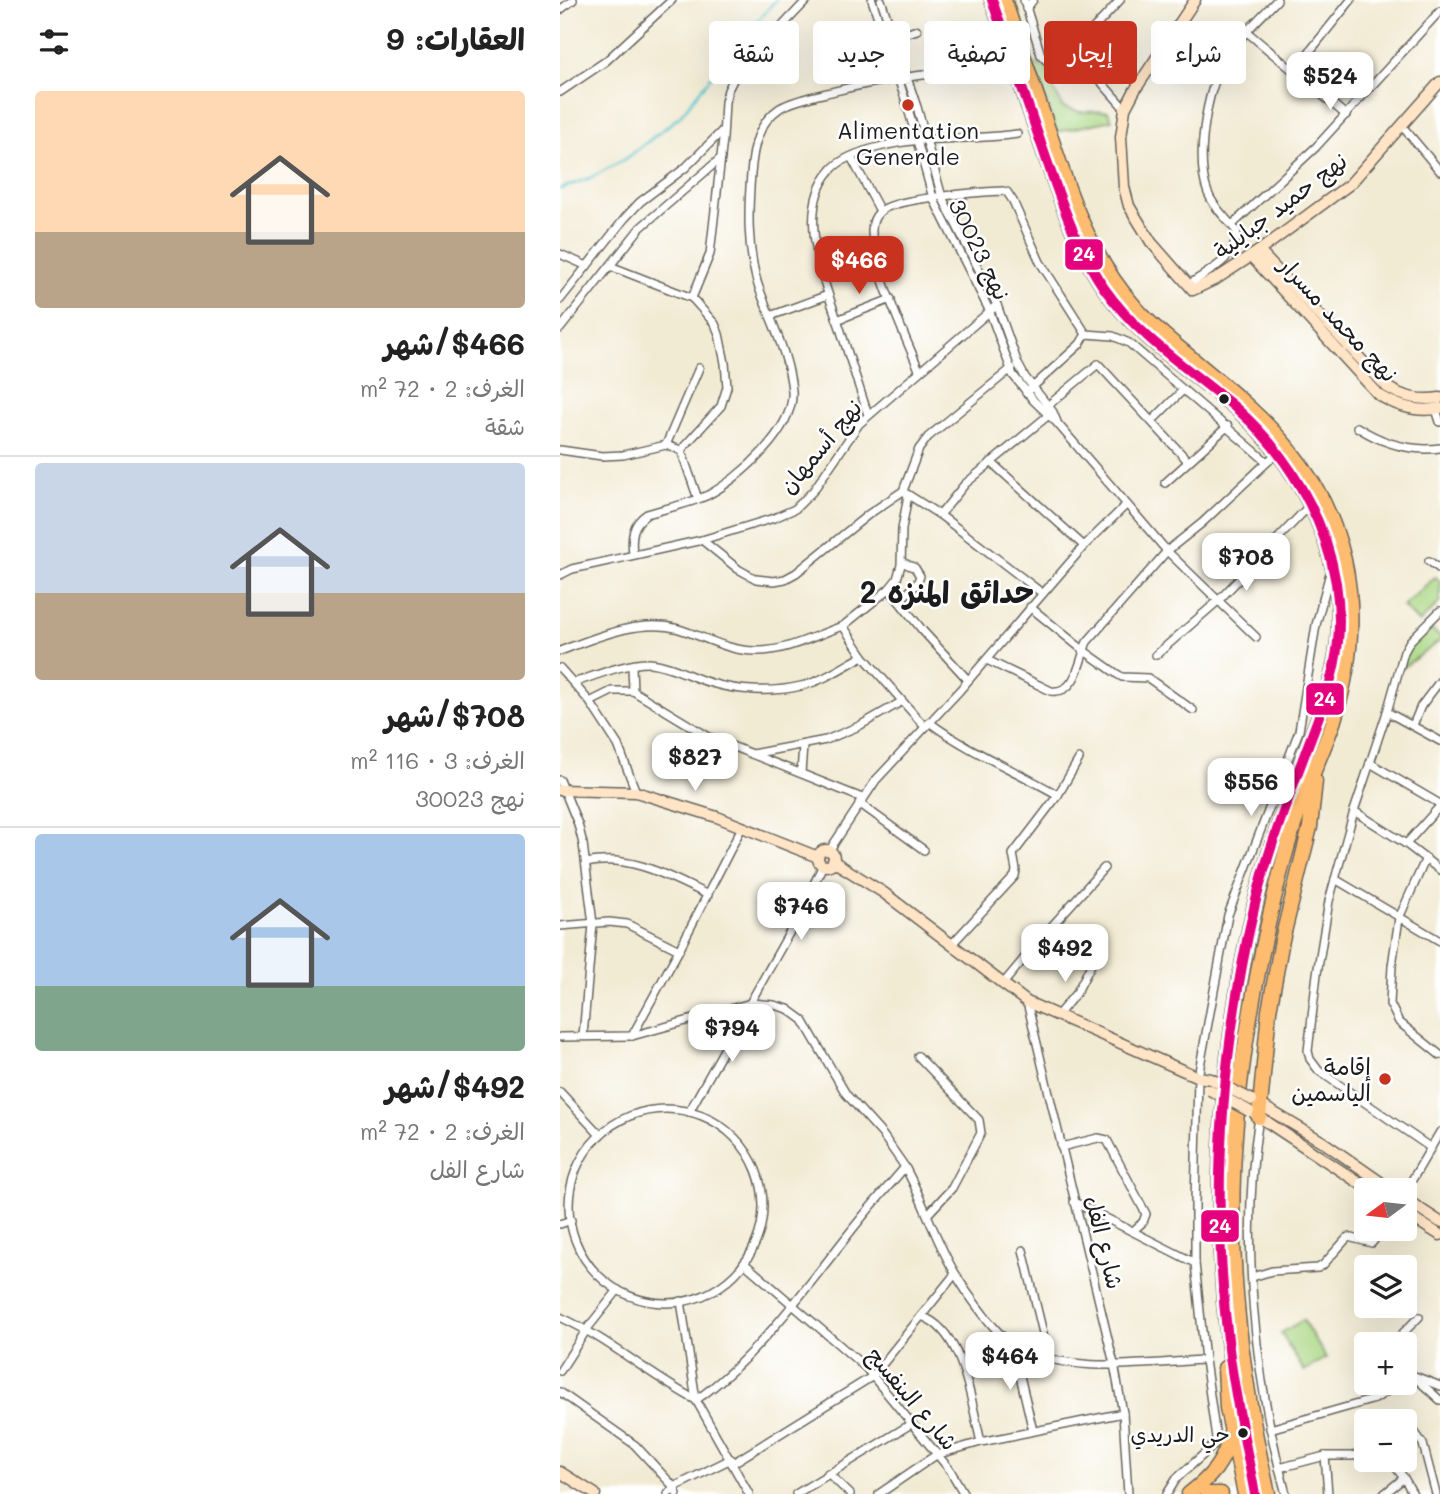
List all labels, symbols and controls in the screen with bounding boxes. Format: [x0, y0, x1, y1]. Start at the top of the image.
text: العقارات: 9 [386, 18, 525, 58]
chip: شقة [709, 21, 799, 84]
chip: جديد [813, 21, 910, 84]
chip: تصفية [924, 21, 1030, 84]
chip: إيجار [1044, 21, 1137, 84]
chip: شراء [1151, 21, 1246, 84]
icon: filters [35, 23, 73, 61]
pin: $524 [1289, 52, 1371, 112]
text: $524 [1302, 60, 1358, 90]
marker: Alimentation Generale [900, 97, 916, 113]
place label: Alimentation Generale [837, 115, 979, 171]
icon: home [217, 137, 343, 263]
street label: نهج حميد جبايلية [1207, 145, 1354, 267]
street label: نهج 30023 [941, 193, 1018, 306]
pin: $466 [818, 236, 900, 296]
line badge: 24 [1064, 238, 1104, 271]
text: 24 [1073, 241, 1095, 266]
text: $466 [831, 244, 887, 274]
street label: نهج محمد مسرار [1270, 248, 1405, 389]
text: $466/شهر [384, 323, 525, 363]
text: الغرف: 2 · 72 m² [360, 373, 525, 403]
unlabelled marker [1217, 392, 1231, 406]
street label: نهج أسمهان [772, 393, 870, 501]
text: شقة [485, 411, 525, 441]
icon: home [217, 509, 343, 635]
pin: $708 [1205, 534, 1287, 593]
text: $708 [1218, 541, 1274, 571]
district label: حدائق المنزه 2 [860, 571, 1034, 611]
line badge: 24 [1305, 682, 1345, 716]
text: 24 [1314, 686, 1336, 711]
text: $708/شهر [384, 695, 525, 735]
pin: $827 [654, 734, 736, 793]
text: $827 [668, 741, 722, 771]
text: الغرف: 3 · 116 m² [350, 745, 525, 775]
pin: $556 [1210, 758, 1292, 818]
text: $556 [1224, 766, 1279, 796]
text: نهج 30023 [415, 783, 525, 813]
icon: home [217, 880, 343, 1006]
pin: $746 [760, 883, 842, 942]
text: $746 [773, 890, 829, 920]
pin: $492 [1024, 925, 1106, 984]
text: $492 [1037, 932, 1093, 962]
pin: $794 [691, 1004, 773, 1064]
text: $794 [704, 1012, 760, 1042]
place label: إقامة الياسمين [1291, 1051, 1371, 1107]
text: $492/شهر [385, 1066, 525, 1106]
marker: إقامة الياسمين [1377, 1071, 1393, 1087]
text: الغرف: 2 · 72 m² [360, 1116, 525, 1146]
text: شارع الفل [430, 1154, 525, 1184]
north arrow [1354, 1178, 1418, 1241]
map controls [1354, 1178, 1417, 1472]
street label: شارع الفل [1077, 1192, 1131, 1292]
line badge: 24 [1200, 1209, 1240, 1243]
text: 24 [1209, 1213, 1231, 1238]
button: layers [1354, 1255, 1417, 1318]
pin: $464 [969, 1332, 1051, 1392]
button: + [1354, 1332, 1417, 1395]
street label: شارع البنفسج [859, 1340, 965, 1457]
text: $464 [981, 1340, 1039, 1370]
button: − [1354, 1409, 1417, 1472]
place label: حي الدريدي [1130, 1420, 1230, 1454]
marker: حي الدريدي [1236, 1426, 1250, 1440]

